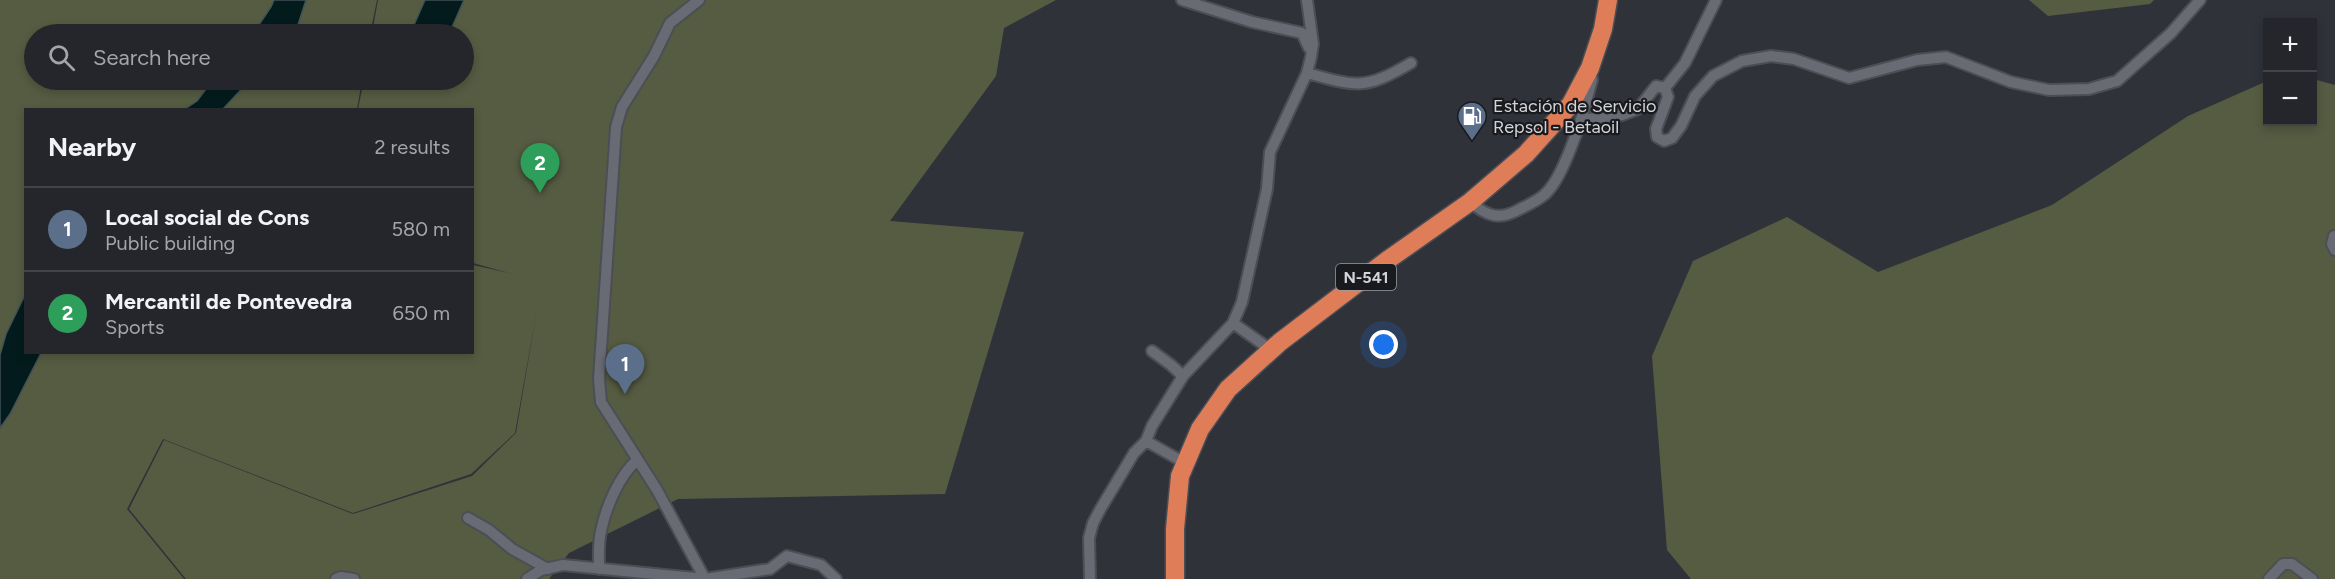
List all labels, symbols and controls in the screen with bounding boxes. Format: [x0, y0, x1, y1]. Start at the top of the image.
map controls [2263, 18, 2317, 126]
button: + [2263, 18, 2317, 72]
search box [24, 24, 474, 90]
icon: search [45, 41, 78, 74]
text: Search here [93, 44, 211, 71]
button: − [2263, 72, 2317, 126]
place label: Estación de Servicio Repsol - Betaoil [1493, 95, 1657, 138]
fuel station icon: Estación de Servicio Repsol - Betaoil [1456, 100, 1488, 142]
text: Nearby [48, 131, 136, 163]
text: 2 results [374, 135, 450, 159]
pin: 2 [520, 144, 560, 193]
text: Local social de Cons [105, 204, 309, 231]
text: 1 [63, 217, 72, 241]
text: 580 m [391, 217, 450, 241]
text: Public building [105, 231, 235, 255]
road number: N-541 [1336, 264, 1396, 290]
text: Mercantil de Pontevedra [105, 288, 352, 315]
text: 2 [62, 301, 73, 325]
text: 650 m [392, 301, 450, 325]
text: Sports [105, 315, 164, 339]
your location [1369, 330, 1398, 359]
pin: 1 [606, 344, 644, 394]

